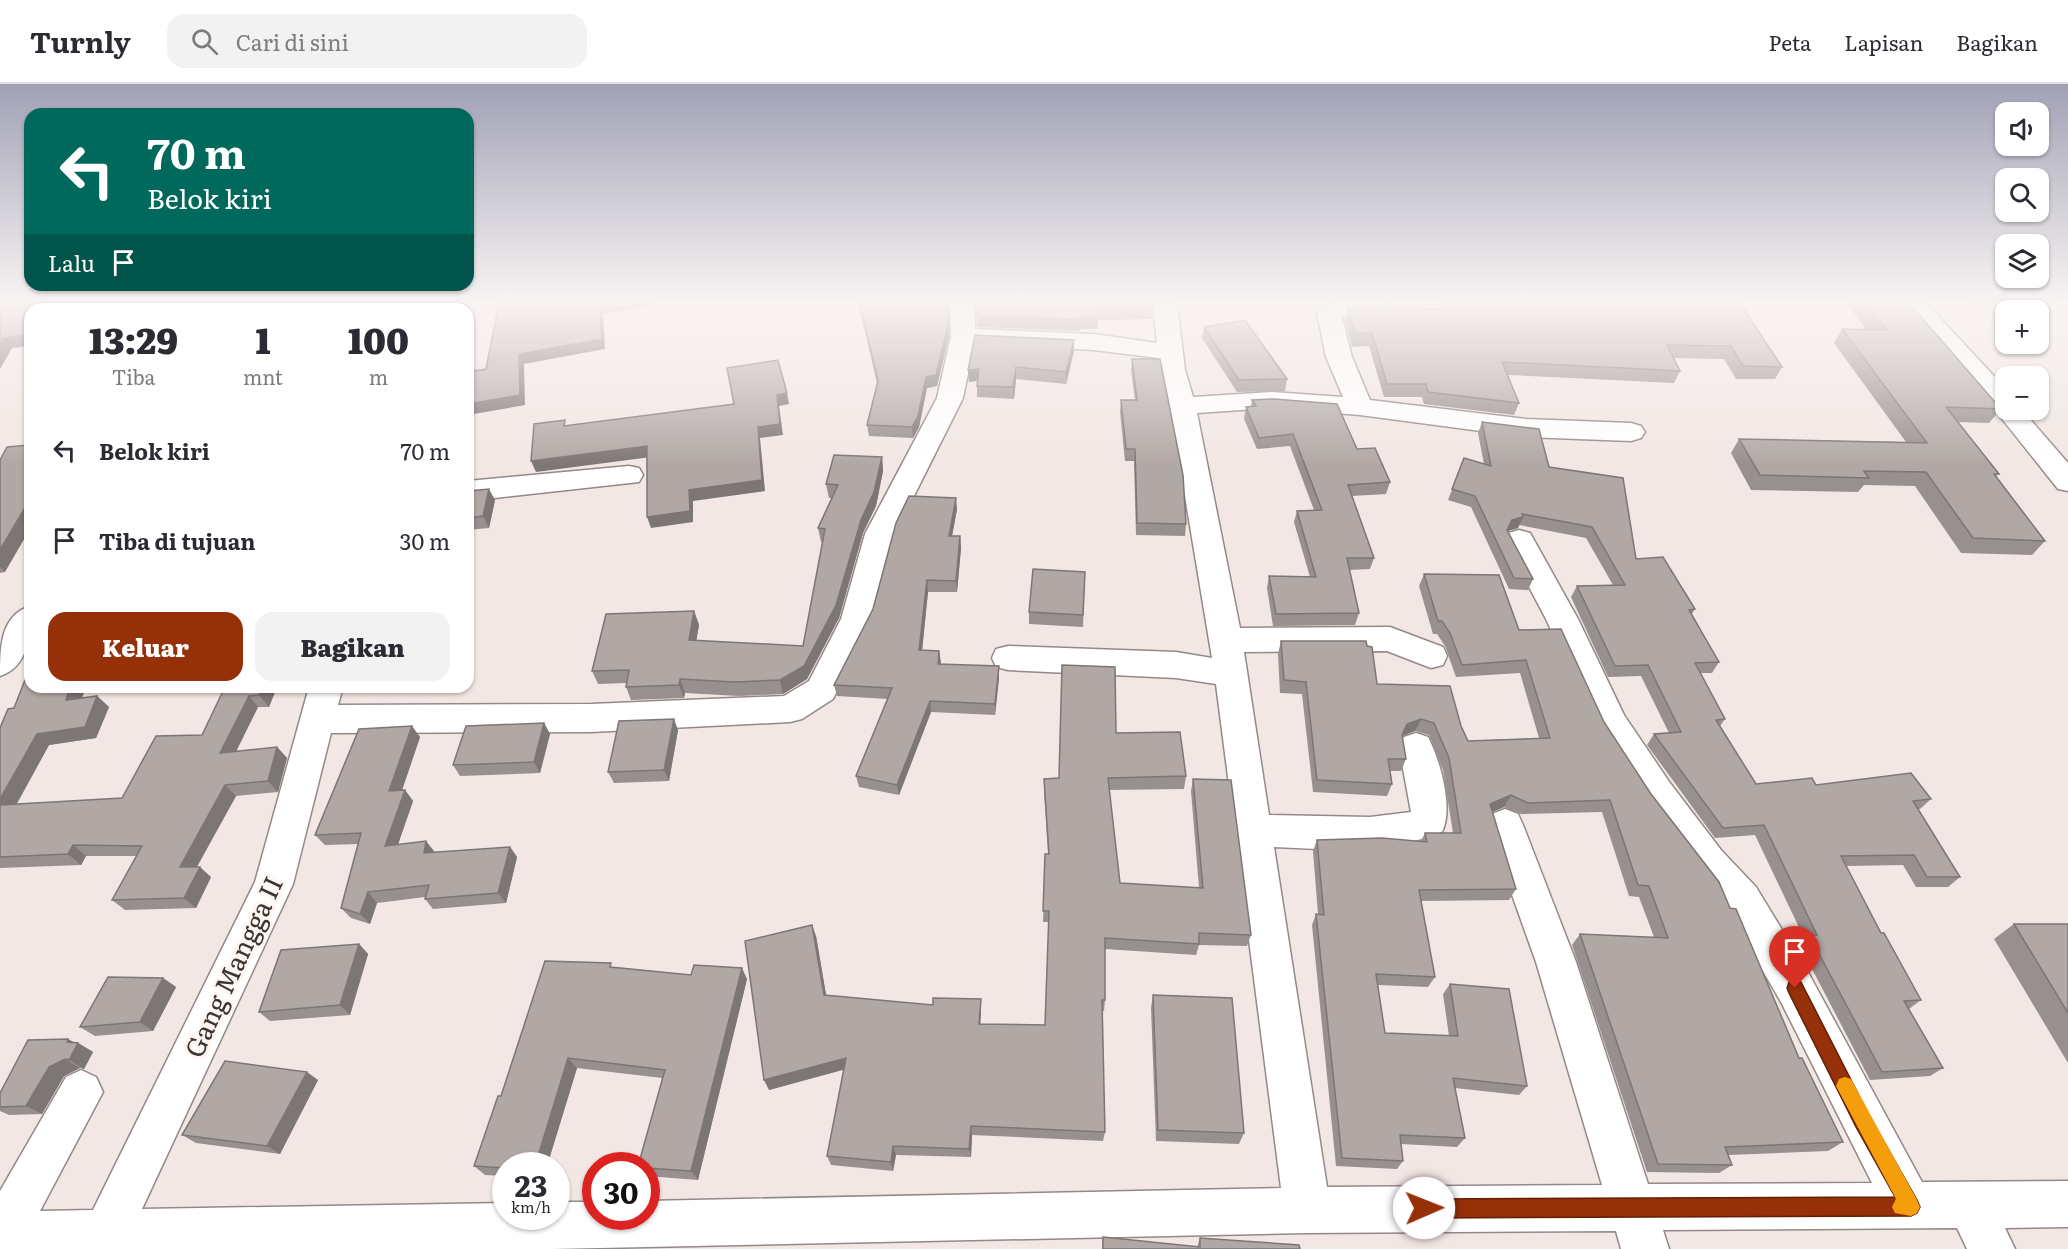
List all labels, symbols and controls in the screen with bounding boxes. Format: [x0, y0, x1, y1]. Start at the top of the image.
search box [167, 14, 587, 68]
text: Turnly [30, 20, 131, 62]
icon: search [188, 25, 221, 58]
text: Cari di sini [236, 25, 349, 58]
text: Peta [1769, 26, 1811, 57]
text: Lapisan [1844, 26, 1923, 57]
text: Bagikan [1956, 26, 2038, 57]
map controls [1995, 102, 2049, 420]
button: sound [1995, 102, 2049, 156]
text: 70 m [147, 120, 246, 182]
icon: left [48, 132, 126, 210]
button: search [1995, 168, 2049, 222]
text: Belok kiri [147, 177, 272, 217]
button: layers [1995, 234, 2049, 288]
text: Lalu [48, 246, 95, 279]
icon: arrive [107, 246, 140, 279]
button: + [1995, 300, 2049, 354]
text: 13:29 [89, 312, 178, 365]
text: 1 [255, 312, 271, 365]
text: 100 [348, 312, 409, 365]
text: Tiba [112, 361, 155, 391]
text: mnt [243, 361, 283, 391]
text: m [369, 361, 388, 391]
button: − [1995, 366, 2049, 420]
icon: left [48, 434, 81, 467]
text: Belok kiri [99, 434, 210, 467]
text: 70 m [400, 434, 450, 467]
icon: arrive [48, 524, 81, 557]
text: Tiba di tujuan [99, 524, 255, 557]
text: 30 m [400, 524, 450, 557]
button: Keluar [48, 612, 243, 681]
button: Bagikan [255, 612, 450, 681]
street label: Gang Mangga II [173, 869, 291, 1063]
pin [1769, 926, 1820, 988]
icon: arrive [1778, 935, 1811, 968]
speed limit sign: 30 [582, 1152, 660, 1230]
text: 23 [515, 1162, 547, 1206]
position arrow [1392, 1176, 1456, 1240]
text: km/h [511, 1195, 551, 1218]

